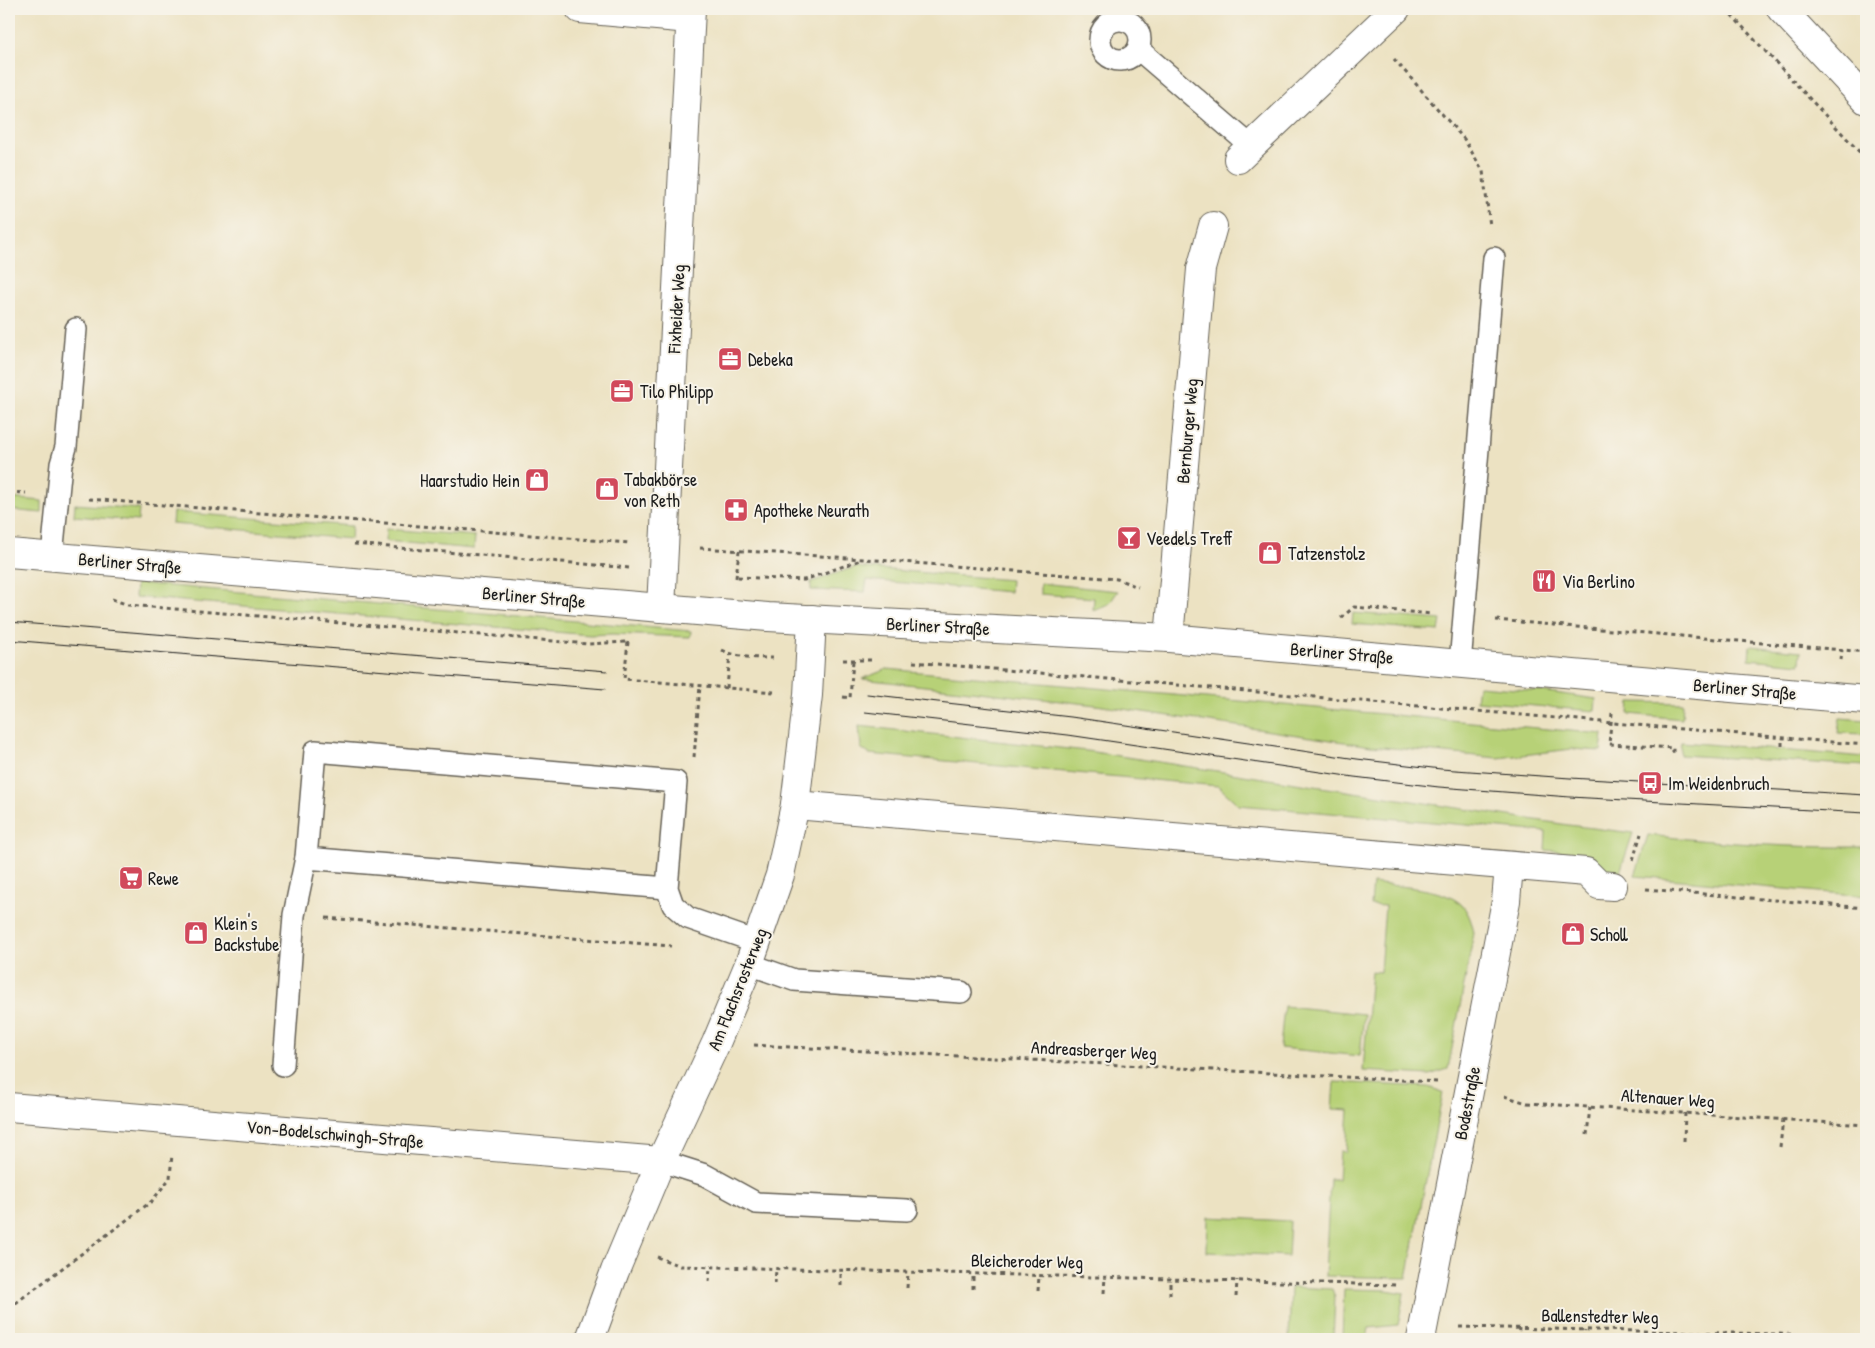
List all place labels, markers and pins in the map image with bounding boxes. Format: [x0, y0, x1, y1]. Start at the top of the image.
office icon: Debeka [717, 346, 743, 372]
place label: Debeka [748, 347, 793, 372]
office icon: Tilo Philipp [609, 378, 635, 404]
place label: Tilo Philipp [640, 379, 713, 404]
shop icon: Haarstudio Hein [524, 467, 550, 493]
place label: Tabakbörse von Reth [624, 467, 697, 513]
place label: Haarstudio Hein [420, 468, 520, 493]
shop icon: Tabakbörse von Reth [594, 476, 620, 502]
pharmacy icon: Apotheke Neurath [723, 497, 749, 523]
place label: Apotheke Neurath [754, 498, 870, 523]
bar icon: Veedels Treff [1116, 525, 1142, 551]
place label: Veedels Treff [1146, 526, 1233, 551]
shop icon: Tatzenstolz [1257, 540, 1283, 566]
place label: Tatzenstolz [1288, 541, 1366, 566]
restaurant icon: Via Berlino [1531, 568, 1557, 594]
place label: Via Berlino [1562, 569, 1635, 594]
bus stop icon: Im Weidenbruch [1637, 770, 1663, 796]
place label: Im Weidenbruch [1668, 771, 1770, 796]
supermarket icon: Rewe [118, 865, 144, 891]
place label: Rewe [148, 866, 179, 891]
place label: Klein's Backstube [214, 911, 280, 957]
shop icon: Klein's Backstube [183, 920, 209, 946]
shop icon: Scholl [1560, 921, 1586, 947]
place label: Scholl [1590, 922, 1628, 947]

